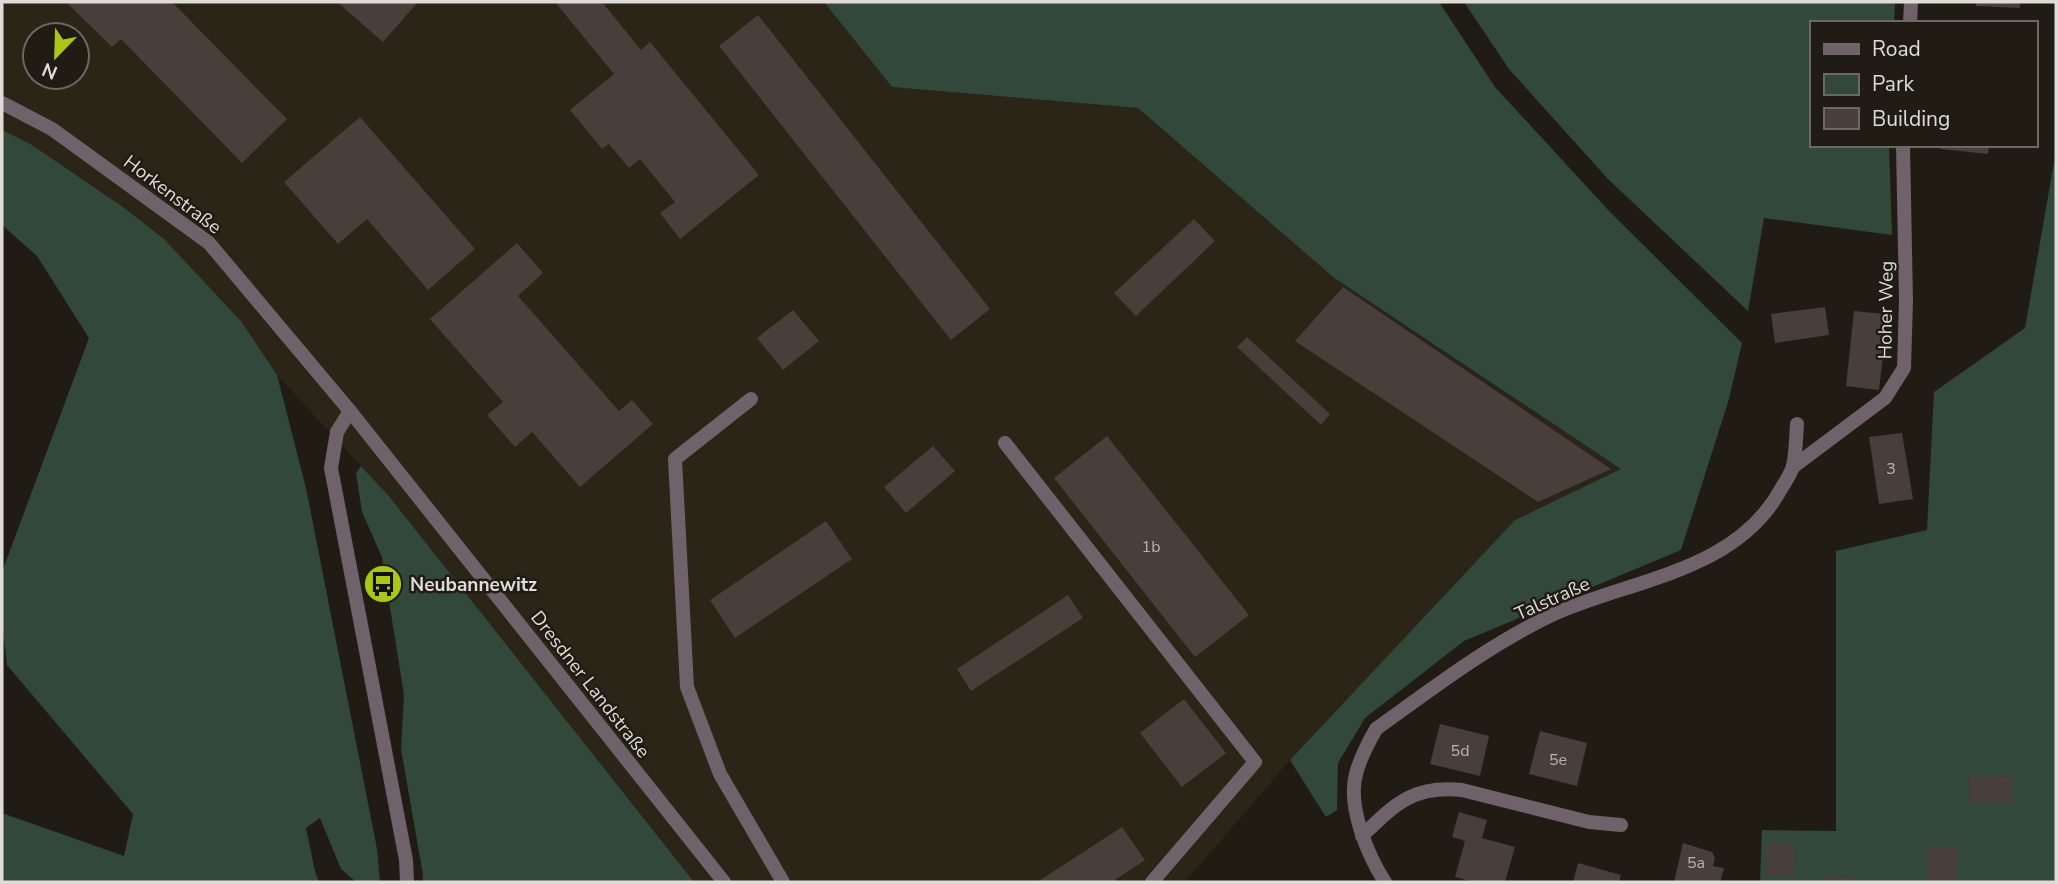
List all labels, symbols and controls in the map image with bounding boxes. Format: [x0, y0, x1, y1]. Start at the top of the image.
north arrow [21, 21, 91, 91]
legend [1810, 21, 2037, 147]
text: Road [1872, 35, 1921, 63]
text: N [38, 56, 61, 85]
text: Park [1872, 70, 1914, 98]
text: Building [1872, 105, 1950, 133]
street label: Horkenstraße [118, 149, 227, 240]
street label: Hoher Weg [1872, 260, 1900, 360]
house number: 3 [1886, 458, 1896, 480]
house number: 1b [1142, 536, 1160, 558]
bus stop icon: Neubannewitz [362, 563, 404, 605]
street label: Talstraße [1511, 571, 1594, 627]
place label: Neubannewitz [410, 572, 537, 598]
street label: Dresdner Landstraße [524, 606, 656, 764]
house number: 5d [1451, 740, 1469, 762]
house number: 5e [1549, 749, 1567, 771]
house number: 5a [1687, 852, 1705, 874]

